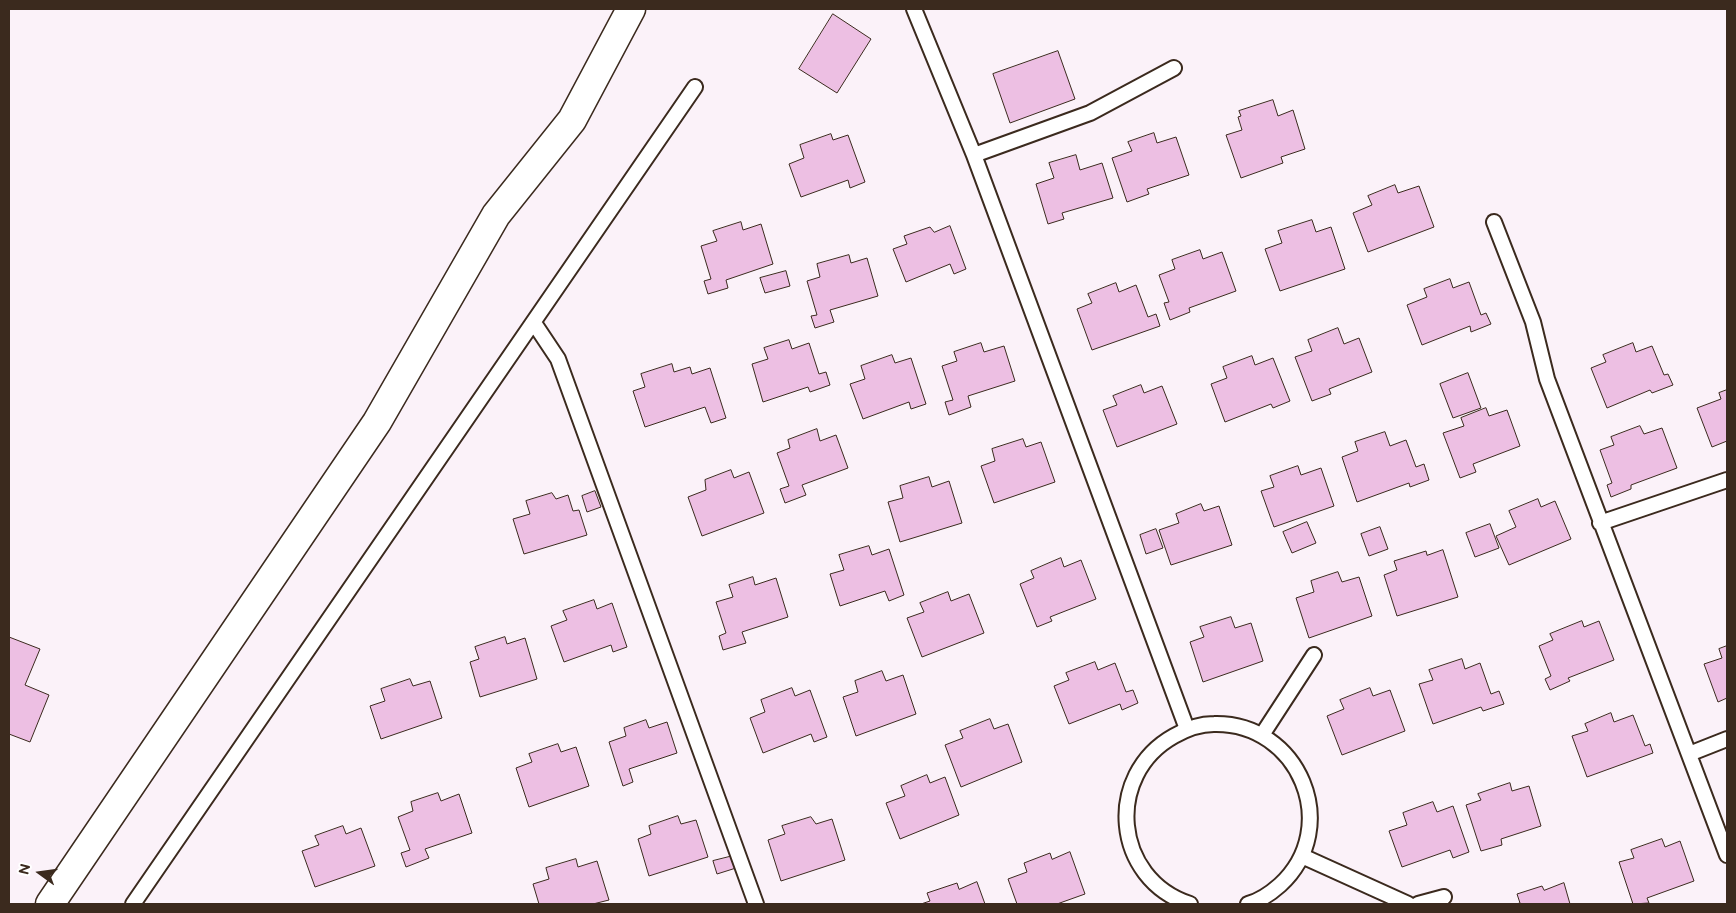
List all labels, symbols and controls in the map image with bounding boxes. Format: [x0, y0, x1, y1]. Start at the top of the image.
north arrow [15, 848, 65, 898]
text: N [15, 862, 34, 876]

